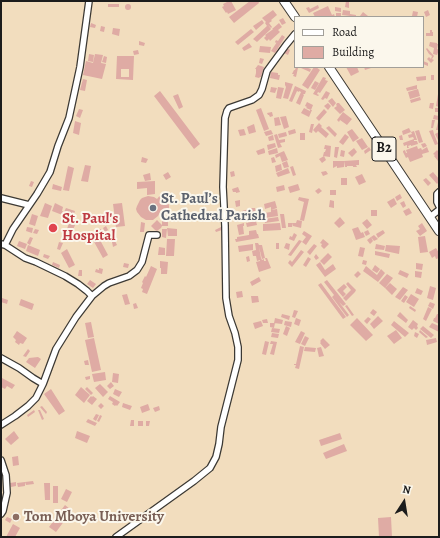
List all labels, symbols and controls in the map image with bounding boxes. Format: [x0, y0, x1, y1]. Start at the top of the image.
legend [294, 16, 424, 68]
text: Road [332, 24, 357, 40]
text: Building [332, 44, 374, 60]
road number: B2 [372, 137, 396, 161]
place label: St. Paul’s Cathedral Parish [161, 190, 266, 225]
marker: St. Paul’s Cathedral Parish [148, 203, 158, 213]
place label: St. Paul's Hospital [62, 210, 118, 245]
marker: St. Paul's Hospital [47, 222, 59, 234]
north arrow [384, 482, 424, 522]
text: N [401, 482, 412, 498]
place label: Tom Mboya University [24, 508, 164, 526]
marker: Tom Mboya University [11, 512, 21, 522]

